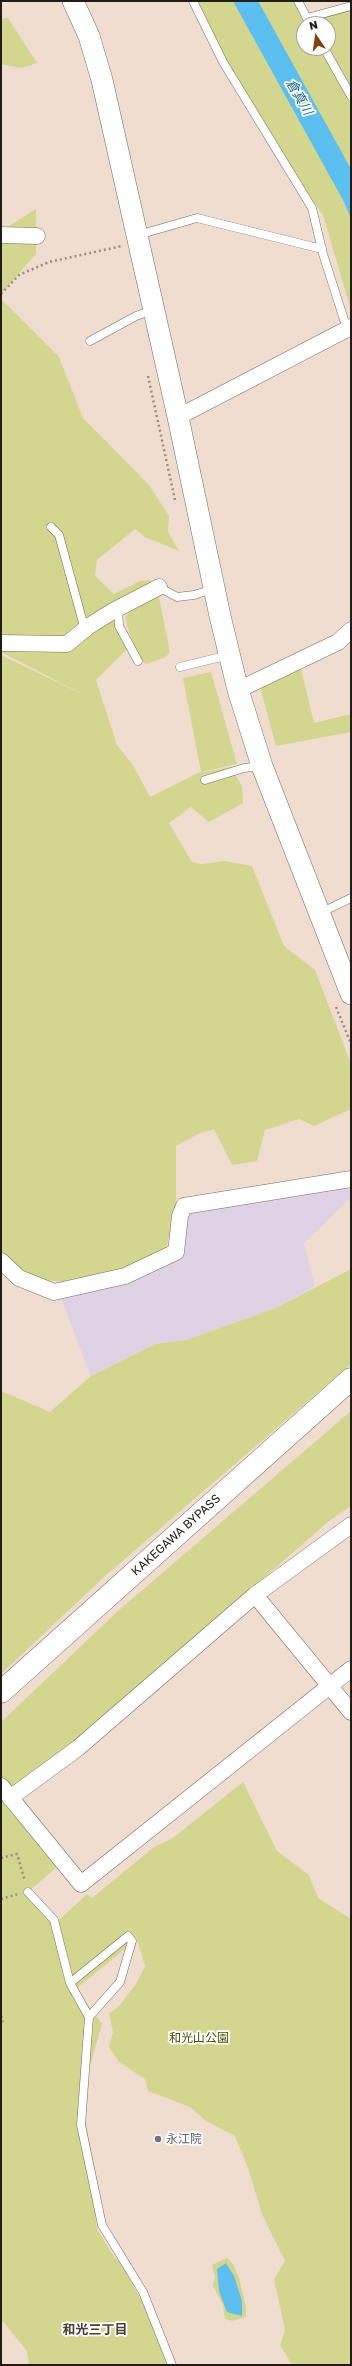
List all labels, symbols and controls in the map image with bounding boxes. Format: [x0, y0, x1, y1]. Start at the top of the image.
north arrow [296, 16, 336, 56]
text: N [308, 18, 319, 32]
water label: 倉真川 [282, 76, 316, 118]
street label: KAKEGAWA BYPASS [128, 1491, 224, 1579]
park label: 和光山公園 [169, 2031, 229, 2045]
place label: 永江院 [166, 2132, 202, 2146]
marker: 永江院 [153, 2134, 163, 2144]
district label: 和光三丁目 [63, 2322, 127, 2338]

